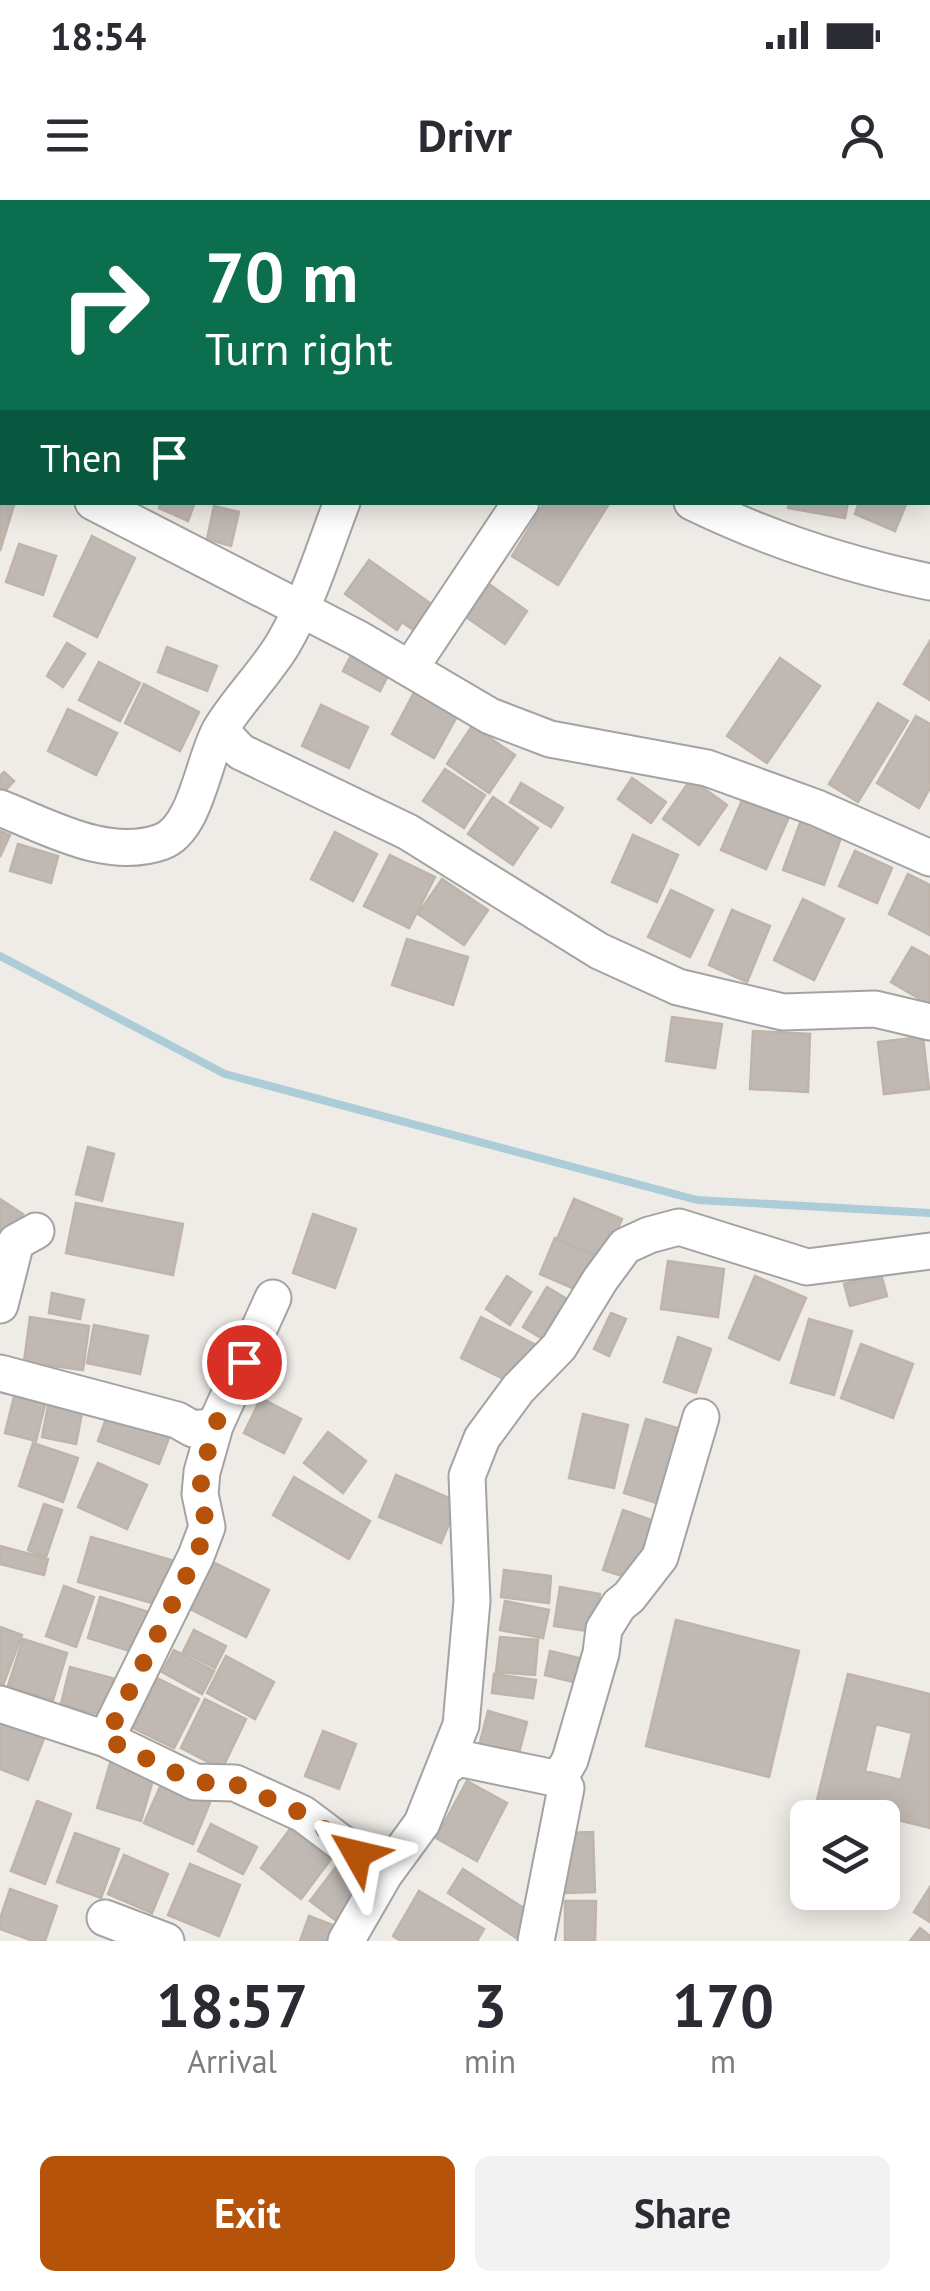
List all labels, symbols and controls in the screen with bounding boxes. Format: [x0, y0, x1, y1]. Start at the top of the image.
text: 18:54 [50, 11, 146, 60]
text: Drivr [418, 106, 512, 164]
icon: menu [40, 108, 95, 163]
icon: person [835, 108, 890, 163]
text: 70 m [205, 231, 358, 321]
icon: right [40, 240, 170, 370]
text: Turn right [205, 319, 393, 377]
icon: arrive [142, 430, 197, 485]
text: Then [40, 433, 122, 482]
pin [202, 1320, 287, 1405]
icon: arrive [217, 1335, 272, 1390]
map controls [790, 1800, 900, 1910]
button: layers [790, 1800, 900, 1910]
position arrow [305, 1802, 409, 1906]
text: 18:57 [156, 1966, 308, 2044]
text: 3 [473, 1966, 507, 2044]
text: 170 [672, 1966, 774, 2044]
text: Arrival [187, 2040, 277, 2082]
text: min [464, 2040, 516, 2082]
text: m [710, 2040, 736, 2082]
button: Exit [40, 2156, 455, 2271]
button: Share [475, 2156, 890, 2271]

